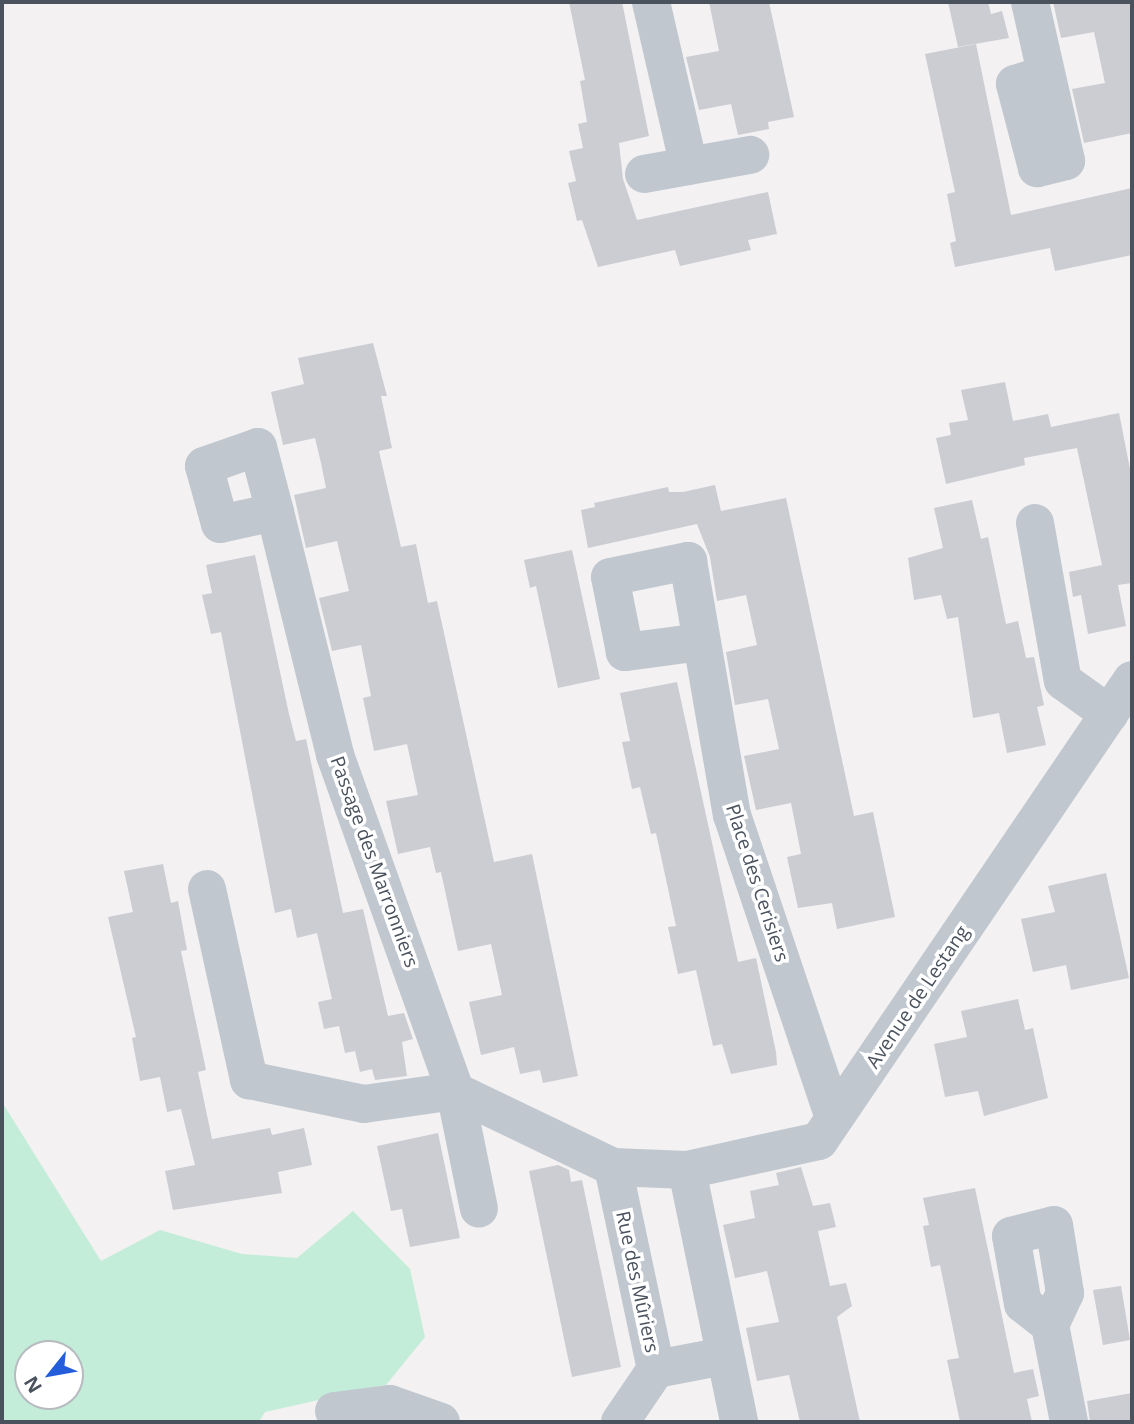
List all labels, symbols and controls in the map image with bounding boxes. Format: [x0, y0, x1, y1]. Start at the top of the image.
street label: Passage des Marronniers [325, 753, 423, 971]
street label: Place des Cerisiers [721, 801, 793, 965]
street label: Avenue de Lestang [862, 921, 974, 1073]
street label: Rue des Mûriers [611, 1209, 663, 1355]
north arrow [14, 1340, 84, 1410]
text: N [18, 1371, 48, 1398]

